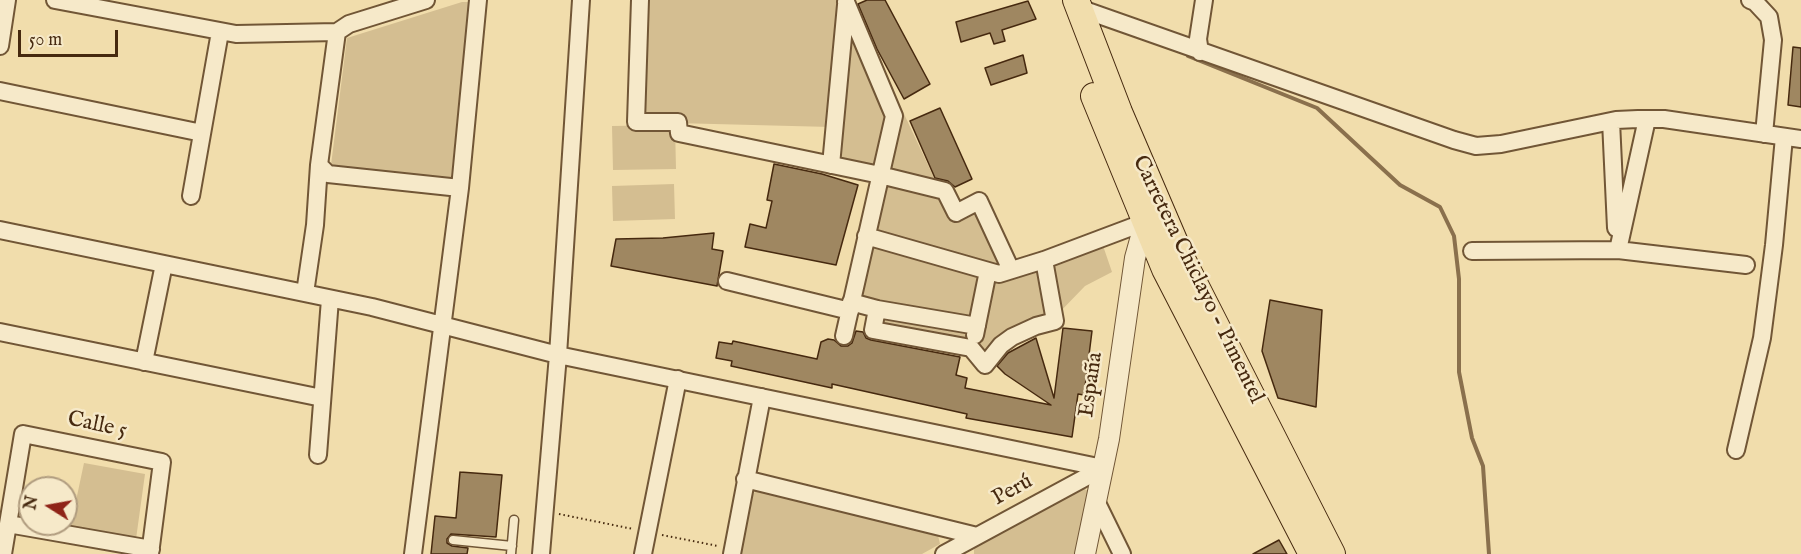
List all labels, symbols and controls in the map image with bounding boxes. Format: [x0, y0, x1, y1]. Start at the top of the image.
scale bar [21, 18, 122, 56]
text: 50 m [29, 29, 62, 52]
street label: Carretera Chiclayo - Pimentel [1125, 152, 1269, 408]
street label: España [1074, 351, 1110, 419]
street label: Calle 5 [65, 407, 129, 445]
street label: Perú [988, 469, 1038, 513]
north arrow [18, 476, 78, 536]
text: N [21, 494, 43, 512]

